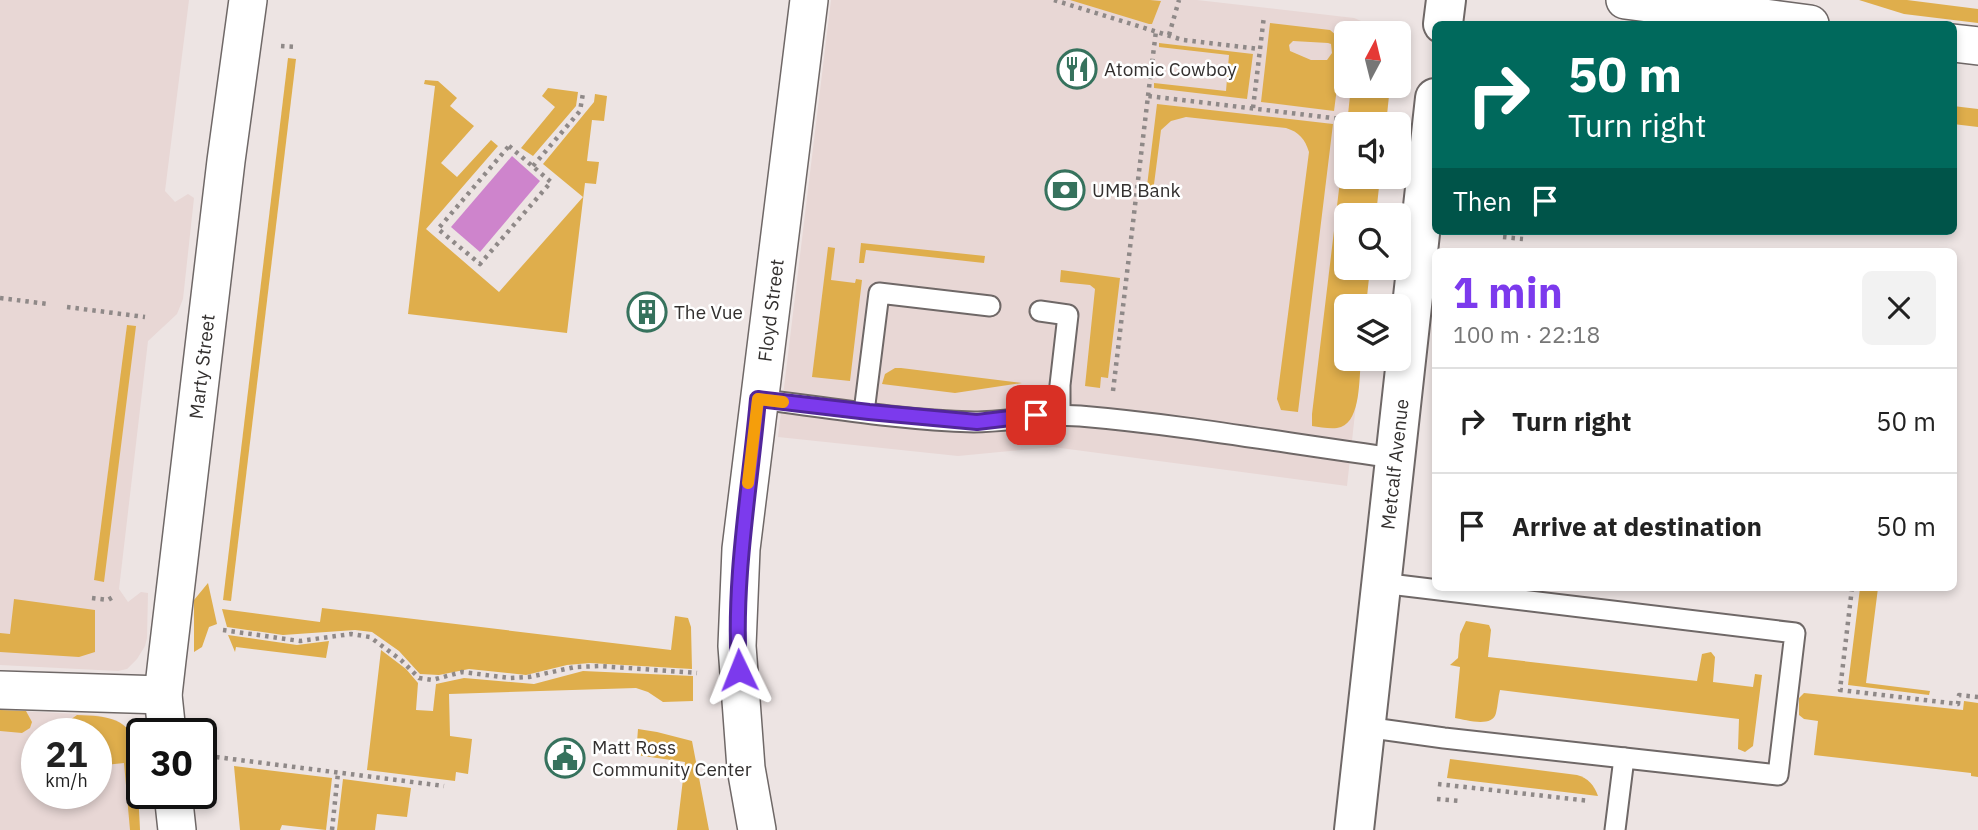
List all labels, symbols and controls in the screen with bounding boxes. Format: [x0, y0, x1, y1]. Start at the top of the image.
north arrow [1334, 21, 1410, 98]
map controls [1334, 21, 1411, 371]
text: 50 m [1568, 42, 1682, 105]
restaurant icon: Atomic Cowboy [1056, 48, 1098, 90]
icon: right [1453, 49, 1544, 140]
place label: Atomic Cowboy [1104, 57, 1237, 81]
text: Turn right [1568, 104, 1706, 146]
button: sound [1334, 112, 1411, 189]
bank icon: UMB Bank [1044, 169, 1086, 211]
place label: UMB Bank [1092, 178, 1181, 202]
icon: arrive [1526, 182, 1564, 220]
text: Then [1453, 184, 1512, 218]
button: search [1334, 203, 1411, 280]
street label: Floyd Street [752, 257, 789, 363]
text: 1 min [1453, 265, 1563, 320]
button: close [1862, 271, 1936, 345]
building icon: The Vue [626, 291, 668, 333]
button: layers [1334, 294, 1411, 371]
place label: The Vue [674, 300, 743, 324]
street label: Marty Street [184, 313, 220, 420]
text: 100 m · 22:18 [1453, 319, 1600, 349]
pin [1006, 385, 1066, 445]
icon: arrive [1017, 396, 1055, 434]
street label: Metcalf Avenue [1375, 398, 1414, 531]
icon: right [1453, 402, 1491, 440]
text: Turn right [1512, 404, 1631, 438]
text: 50 m [1876, 404, 1936, 438]
icon: arrive [1453, 507, 1491, 545]
text: Arrive at destination [1512, 509, 1762, 543]
text: 50 m [1876, 509, 1936, 543]
position arrow [702, 633, 776, 707]
speed limit sign: 30 [126, 718, 217, 809]
text: 21 [45, 731, 88, 777]
place label: Matt Ross Community Center [592, 735, 752, 781]
public building icon: Matt Ross Community Center [544, 737, 586, 779]
text: km/h [45, 769, 88, 792]

